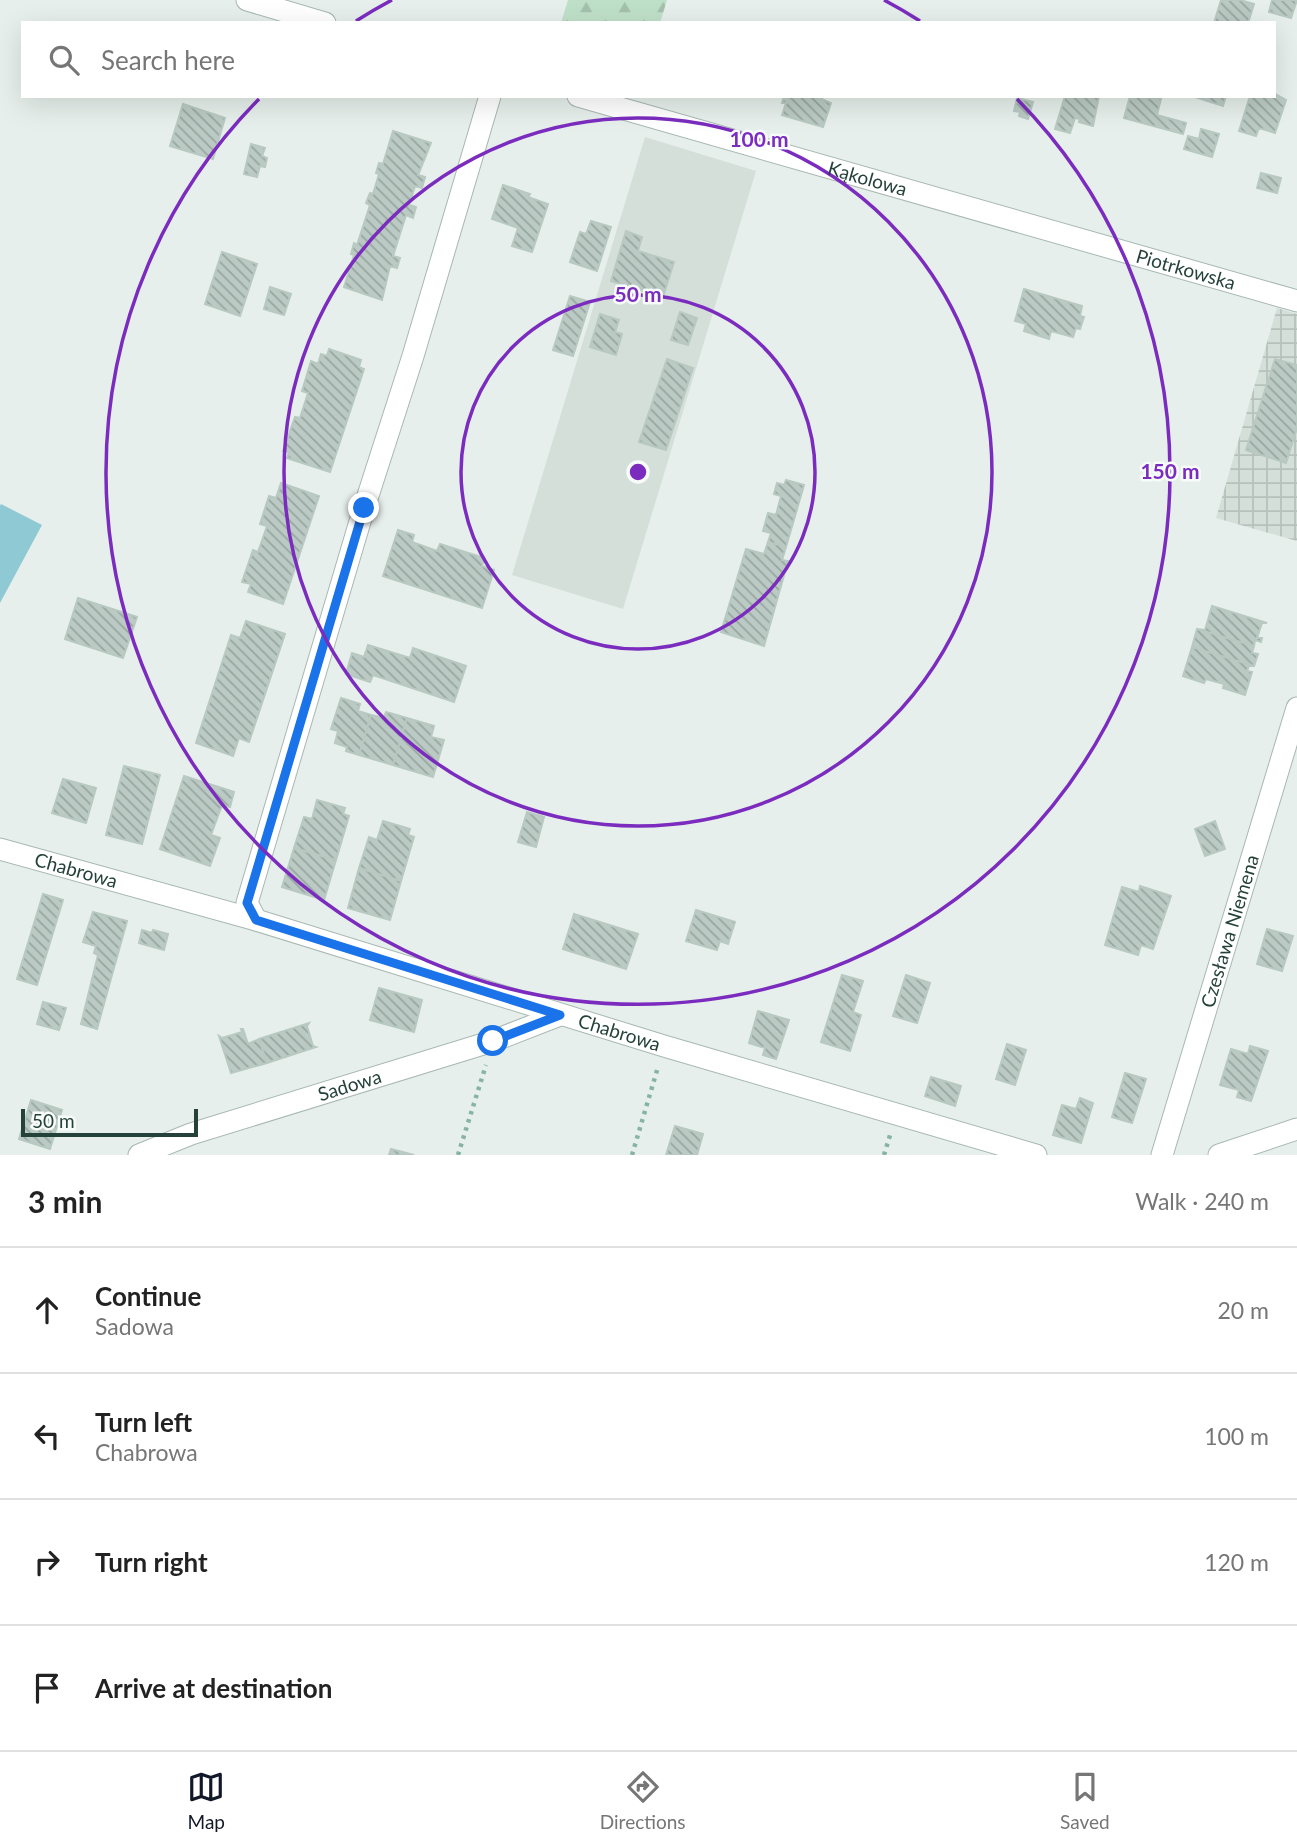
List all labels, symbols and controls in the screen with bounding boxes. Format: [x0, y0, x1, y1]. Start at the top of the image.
search box [21, 21, 1276, 98]
icon: search [45, 41, 83, 79]
text: Search here [101, 44, 235, 76]
text: 100 m [729, 126, 789, 151]
street label: Kąkolowa [825, 156, 910, 200]
street label: Piotrkowska [1134, 244, 1238, 294]
text: 50 m [614, 281, 662, 306]
text: 150 m [1140, 458, 1200, 483]
centre of rings [626, 460, 650, 484]
route end [348, 492, 379, 523]
street label: Chabrowa [32, 847, 120, 892]
street label: Czesława Niemena [1195, 852, 1263, 1010]
street label: Chabrowa [576, 1008, 663, 1055]
route start [477, 1025, 508, 1056]
street label: Sadowa [315, 1064, 384, 1105]
scale bar [21, 1106, 198, 1138]
text: 50 m [32, 1109, 75, 1132]
text: 3 min [28, 1183, 102, 1219]
text: Walk · 240 m [1135, 1187, 1269, 1215]
text: Continue [95, 1280, 201, 1312]
icon: ahead [28, 1291, 66, 1329]
text: 20 m [1218, 1296, 1269, 1324]
text: Sadowa [95, 1312, 174, 1340]
text: Turn left [95, 1406, 192, 1438]
icon: left [28, 1417, 66, 1455]
text: 100 m [1204, 1422, 1269, 1450]
text: Chabrowa [95, 1438, 198, 1466]
icon: right [28, 1543, 66, 1581]
text: Turn right [95, 1546, 208, 1578]
text: 120 m [1204, 1548, 1269, 1576]
icon: arrive [28, 1669, 66, 1707]
text: Arrive at destination [95, 1672, 332, 1704]
tab: Map [187, 1768, 225, 1833]
tab: Directions [600, 1768, 686, 1833]
tab: Saved [1060, 1768, 1110, 1833]

